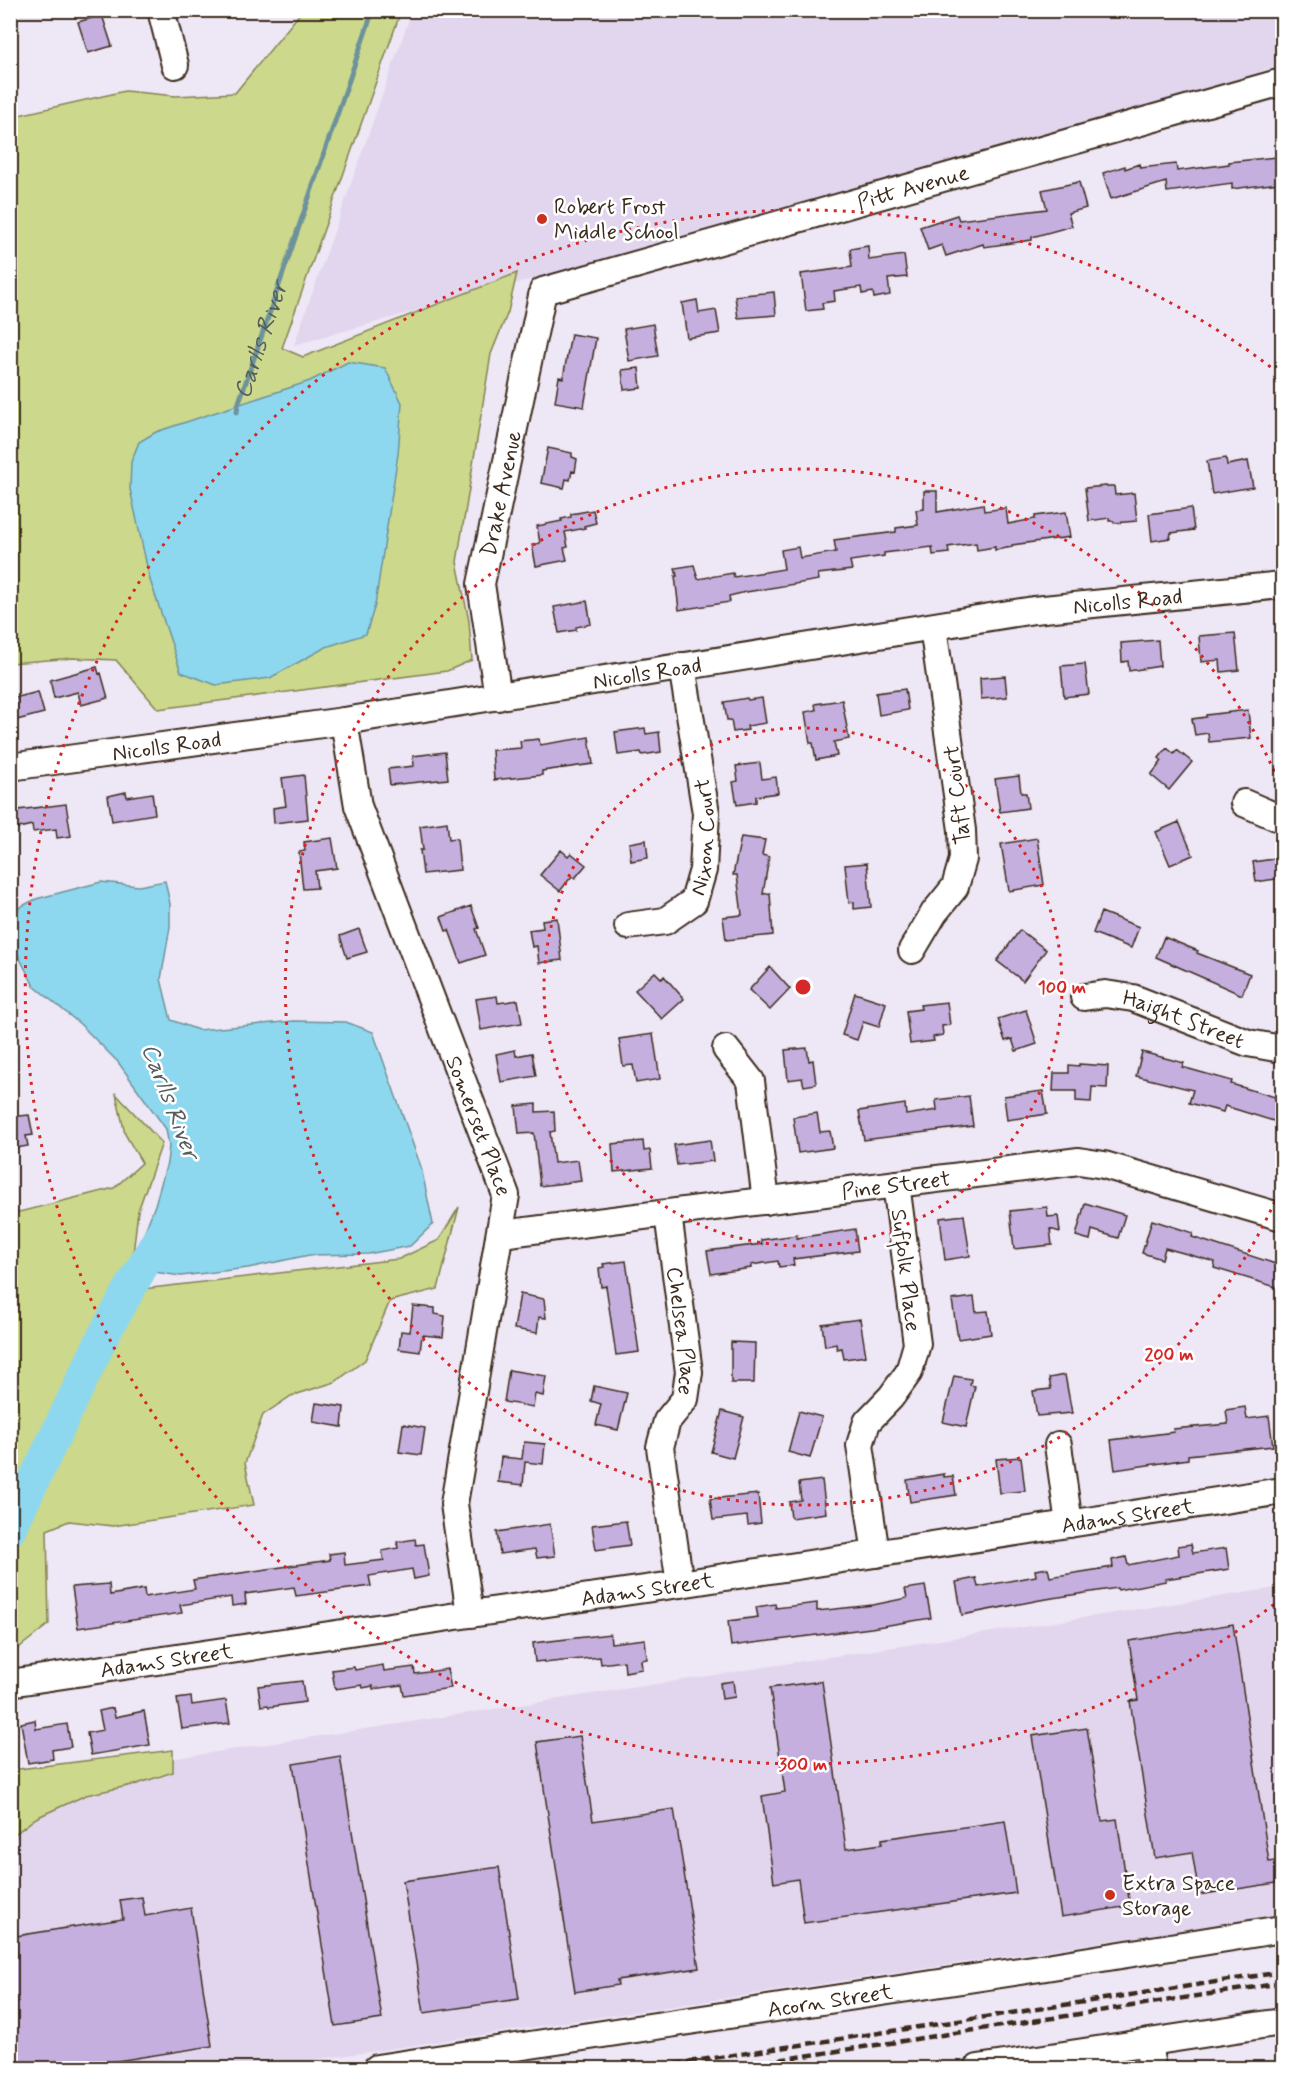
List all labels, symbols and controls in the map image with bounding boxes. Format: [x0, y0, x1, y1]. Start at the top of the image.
street label: Pitt Avenue [854, 159, 973, 217]
place label: Robert Frost Middle School [554, 194, 679, 247]
marker: Robert Frost Middle School [535, 212, 549, 226]
water label: Carlls River [227, 275, 297, 403]
street label: Drake Avenue [475, 428, 529, 559]
street label: Nicolls Road [1072, 583, 1184, 622]
street label: Nicolls Road [591, 652, 704, 697]
street label: Nicolls Road [111, 726, 223, 769]
street label: Taft Court [938, 744, 978, 846]
street label: Nixon Court [684, 776, 722, 899]
text: 100 m [1038, 976, 1086, 1000]
centre of rings [793, 977, 813, 997]
street label: Haight Street [1121, 985, 1248, 1056]
water label: Carlls River [133, 1039, 207, 1166]
street label: Somerset Place [438, 1052, 517, 1200]
street label: Pine Street [840, 1165, 952, 1207]
street label: Suffolk Place [882, 1207, 926, 1333]
street label: Chelsea Place [659, 1265, 702, 1397]
text: 200 m [1144, 1343, 1194, 1367]
street label: Adams Street [1059, 1493, 1196, 1541]
street label: Adams Street [579, 1567, 716, 1614]
street label: Adams Street [98, 1638, 235, 1685]
text: 300 m [779, 1753, 827, 1777]
place label: Extra Space Storage [1122, 1870, 1235, 1924]
marker: Extra Space Storage [1103, 1888, 1117, 1902]
street label: Acorn Street [766, 1978, 895, 2025]

